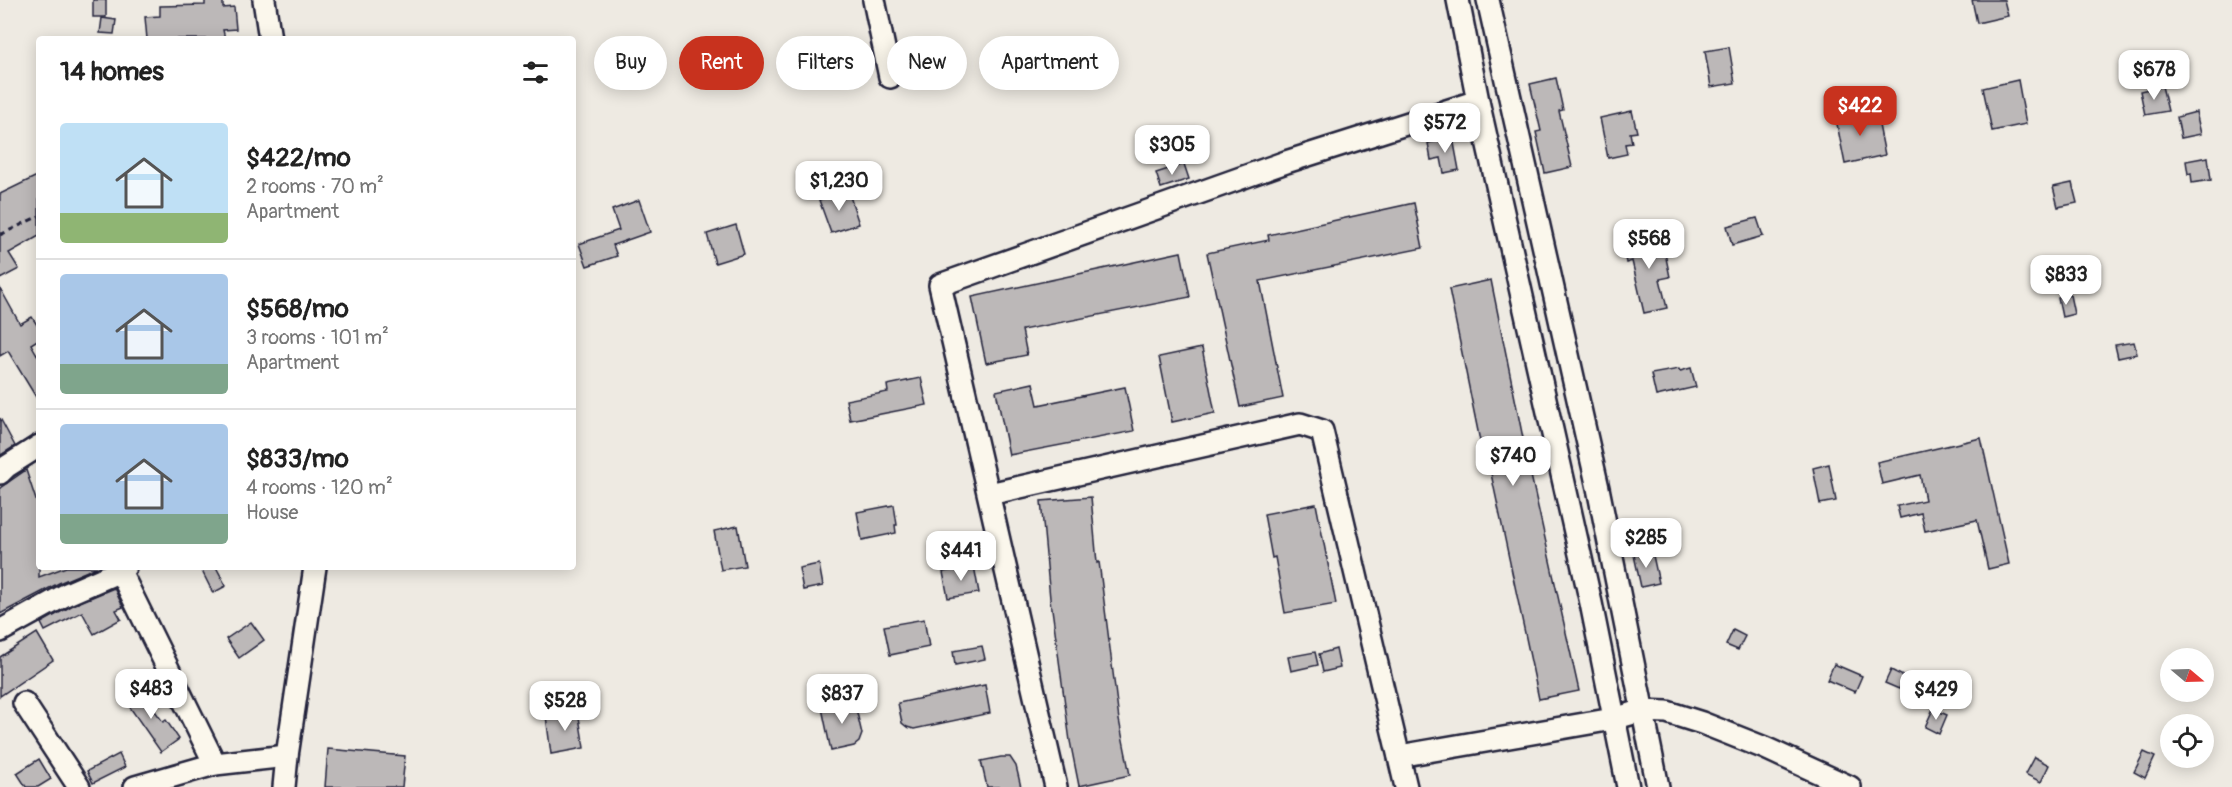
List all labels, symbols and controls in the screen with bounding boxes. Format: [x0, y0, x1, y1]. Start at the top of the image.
chip: Buy [594, 36, 667, 90]
chip: Rent [679, 36, 764, 90]
chip: Filters [776, 36, 875, 90]
chip: New [887, 36, 967, 90]
chip: Apartment [979, 36, 1119, 90]
pin: $678 [2118, 50, 2190, 101]
text: 14 homes [60, 56, 164, 88]
icon: filters [519, 56, 552, 89]
text: $678 [2133, 57, 2175, 82]
pin: $422 [1824, 86, 1896, 137]
text: $422 [1838, 93, 1882, 118]
pin: $572 [1409, 103, 1481, 154]
text: $572 [1423, 110, 1467, 135]
pin: $305 [1136, 125, 1208, 176]
text: $305 [1149, 132, 1195, 157]
text: $422/mo [246, 142, 351, 174]
icon: home [108, 147, 180, 219]
pin: $1,230 [790, 161, 888, 212]
text: $1,230 [809, 168, 869, 193]
text: 2 rooms · 70 m² [246, 174, 384, 199]
text: Apartment [246, 199, 339, 224]
pin: $568 [1613, 219, 1685, 270]
text: $568 [1627, 226, 1671, 251]
pin: $833 [2030, 255, 2102, 306]
text: $833 [2044, 262, 2088, 287]
text: $568/mo [246, 293, 349, 325]
icon: home [108, 298, 180, 370]
text: 3 rooms · 101 m² [246, 325, 389, 350]
text: Apartment [246, 350, 339, 375]
pin: $740 [1477, 436, 1549, 487]
text: $833/mo [246, 443, 349, 475]
text: $740 [1490, 443, 1536, 468]
icon: home [108, 448, 180, 520]
text: 4 rooms · 120 m² [246, 475, 393, 500]
text: House [246, 500, 298, 525]
pin: $285 [1610, 518, 1682, 569]
text: $285 [1625, 525, 1667, 550]
pin: $441 [925, 531, 997, 582]
text: $441 [940, 538, 982, 563]
north arrow [2160, 648, 2214, 702]
map controls [2160, 648, 2214, 768]
pin: $483 [115, 669, 187, 720]
pin: $429 [1900, 670, 1972, 721]
pin: $837 [806, 674, 878, 725]
text: $483 [129, 676, 173, 701]
text: $429 [1914, 677, 1958, 702]
pin: $528 [529, 681, 601, 732]
text: $837 [821, 681, 863, 706]
text: $528 [544, 688, 586, 713]
button: locate [2160, 714, 2214, 768]

